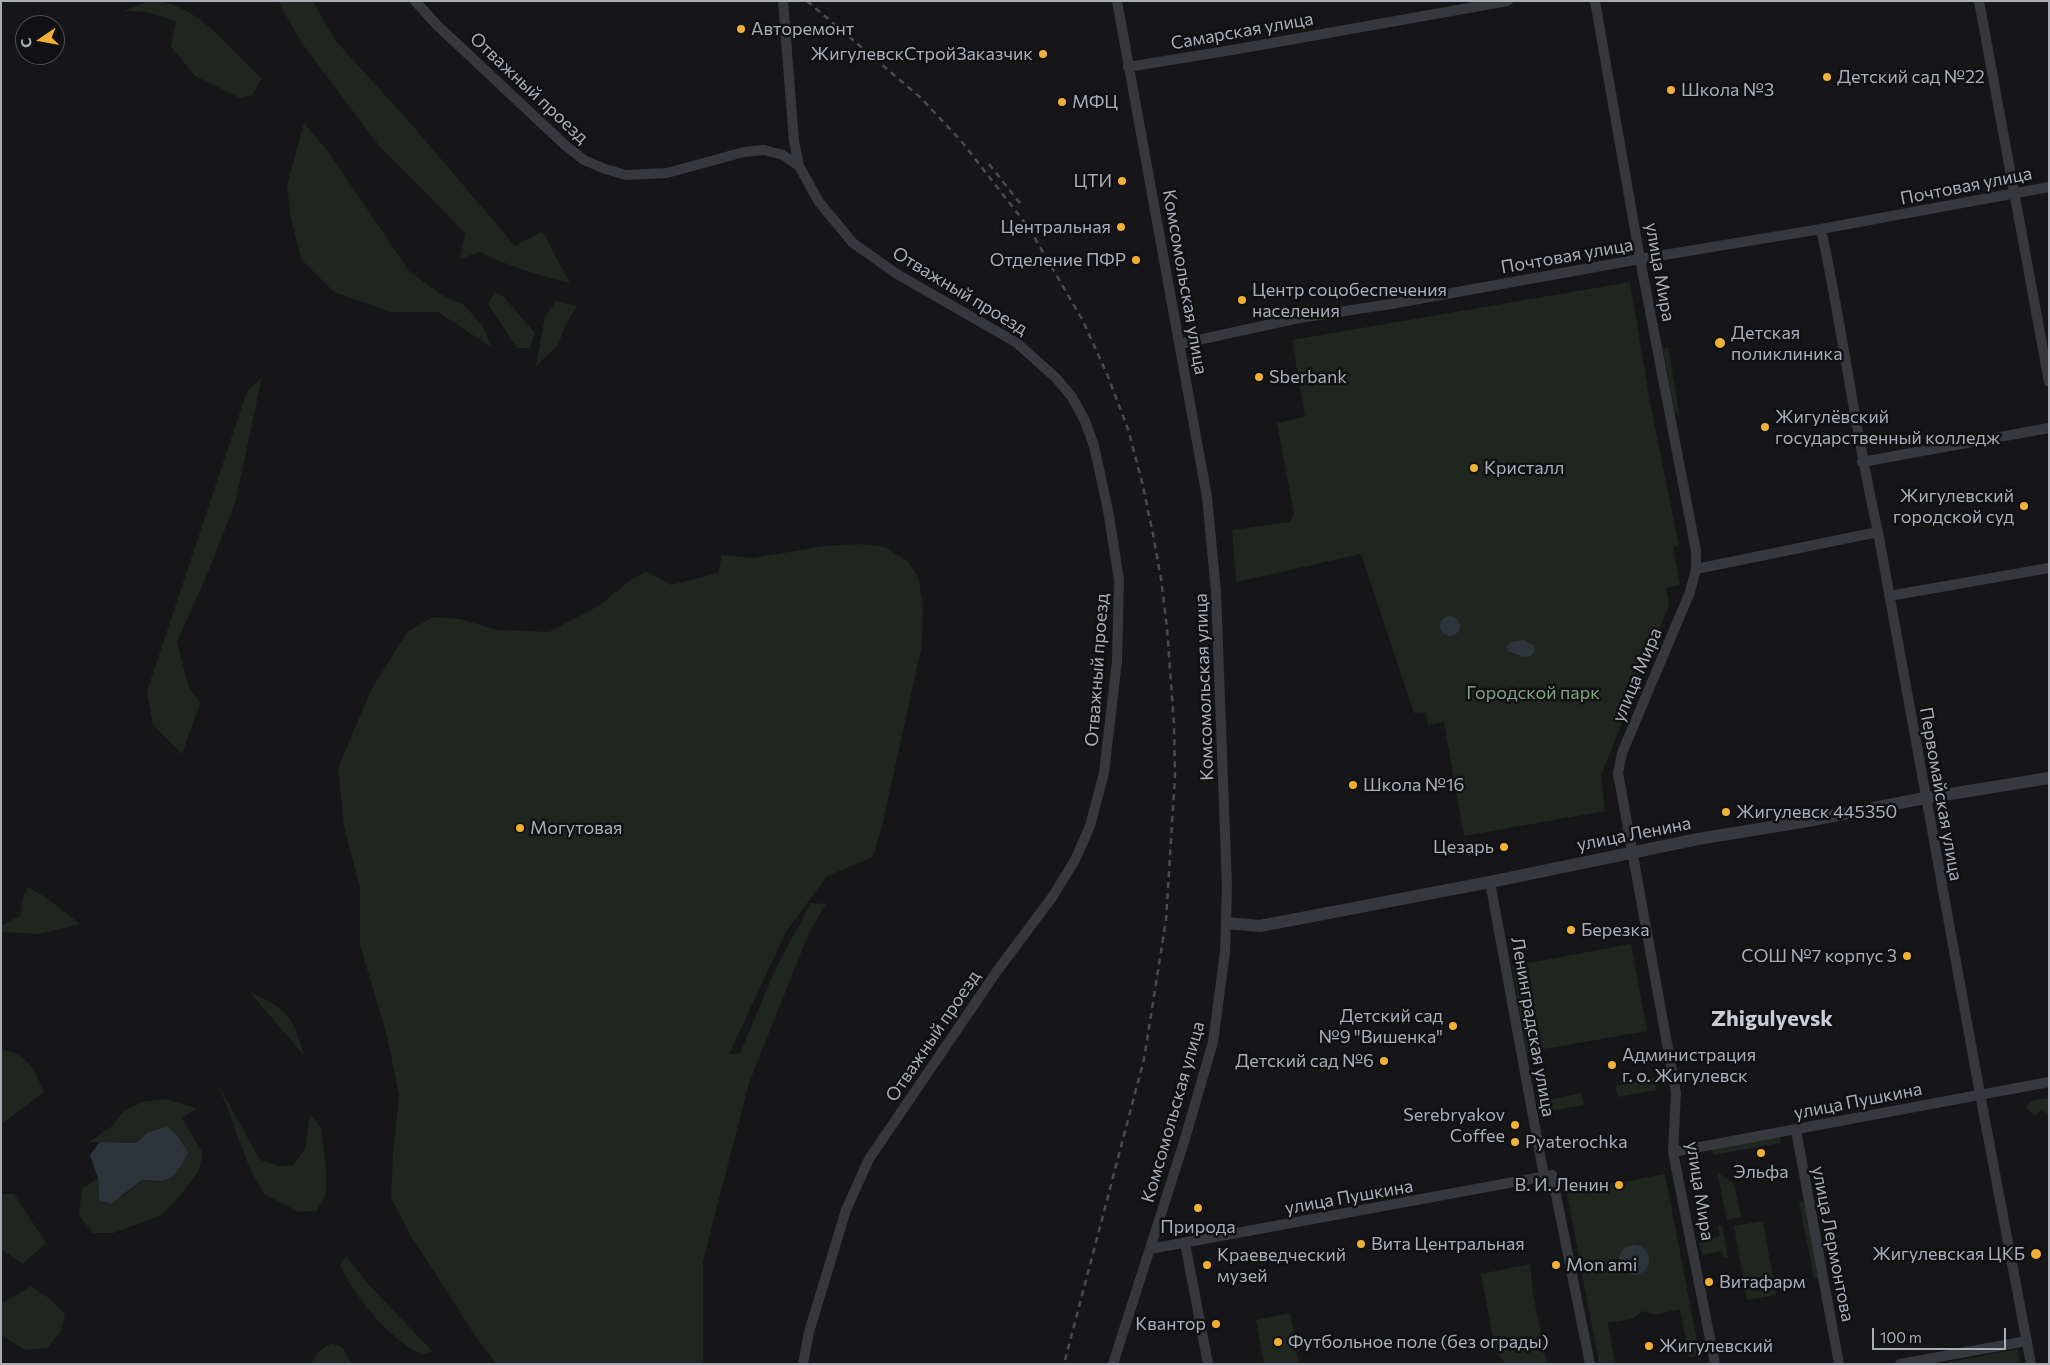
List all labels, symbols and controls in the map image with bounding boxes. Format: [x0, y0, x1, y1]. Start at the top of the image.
street label: Самарская улица [1169, 8, 1315, 54]
north arrow [15, 15, 65, 65]
place label: Авторемонт [751, 18, 854, 40]
marker: Авторемонт [735, 23, 747, 35]
street label: Отважный проезд [465, 28, 593, 148]
text: С [17, 37, 35, 49]
place label: ЖигулевскСтройЗаказчик [811, 43, 1033, 65]
marker: ЖигулевскСтройЗаказчик [1037, 48, 1049, 60]
place label: Детский сад №22 [1837, 66, 1985, 88]
marker: Детский сад №22 [1821, 71, 1833, 83]
place label: Школа №3 [1681, 79, 1774, 101]
marker: Школа №3 [1665, 84, 1677, 96]
place label: МФЦ [1072, 91, 1118, 113]
marker: МФЦ [1056, 96, 1068, 108]
street label: Почтовая улица [1898, 163, 2034, 209]
place label: ЦТИ [1074, 170, 1112, 192]
marker: ЦТИ [1116, 175, 1128, 187]
street label: Комсомольская улица [1158, 188, 1212, 376]
place label: Центральная [1000, 216, 1111, 238]
marker: Центральная [1115, 221, 1127, 233]
street label: улица Мира [1641, 221, 1679, 323]
street label: Почтовая улица [1499, 234, 1635, 278]
street label: Отважный проезд [889, 242, 1031, 340]
place label: Отделение ПФР [990, 249, 1126, 271]
marker: Отделение ПФР [1130, 254, 1142, 266]
place label: Центр соцобеспечения населения [1252, 279, 1447, 322]
marker: Центр соцобеспечения населения [1236, 294, 1248, 306]
place label: Детская поликлиника [1731, 322, 1842, 364]
marker: Детская поликлиника [1713, 336, 1727, 350]
place label: Sberbank [1269, 366, 1347, 388]
marker: Sberbank [1253, 371, 1265, 383]
place label: Жигулёвский государственный колледж [1775, 406, 2000, 448]
marker: Жигулёвский государственный колледж [1759, 421, 1771, 433]
place label: Кристалл [1484, 457, 1564, 479]
marker: Кристалл [1468, 462, 1480, 474]
place label: Жигулевский городской суд [1893, 485, 2014, 528]
marker: Жигулевский городской суд [2018, 500, 2030, 512]
street label: Отважный проезд [1081, 593, 1113, 747]
street label: Комсомольская улица [1190, 593, 1218, 781]
street label: улица Мира [1608, 625, 1666, 725]
park label: Городской парк [1466, 682, 1600, 704]
street label: Первомайская улица [1915, 705, 1967, 883]
place label: Школа №16 [1363, 774, 1465, 796]
marker: Школа №16 [1347, 779, 1359, 791]
place label: Жигулевск 445350 [1736, 801, 1897, 823]
marker: Жигулевск 445350 [1720, 806, 1732, 818]
street label: улица Ленина [1575, 812, 1693, 856]
place label: Могутовая [530, 817, 623, 839]
marker: Могутовая [514, 822, 526, 834]
place label: Цезарь [1433, 836, 1494, 858]
marker: Цезарь [1498, 841, 1510, 853]
place label: Березка [1581, 919, 1649, 941]
marker: Березка [1565, 924, 1577, 936]
street label: Ленинградская улица [1507, 935, 1559, 1119]
place label: СОШ №7 корпус 3 [1741, 945, 1897, 967]
marker: СОШ №7 корпус 3 [1901, 950, 1913, 962]
street label: Отважный проезд [881, 966, 985, 1106]
place label: Детский сад №9 "Вишенка" [1319, 1005, 1443, 1048]
district label: Zhigulyevsk [1711, 1006, 1833, 1032]
street label: Комсомольская улица [1137, 1019, 1209, 1205]
marker: Детский сад №9 "Вишенка" [1447, 1020, 1459, 1032]
place label: Администрация г. о. Жигулевск [1622, 1044, 1756, 1086]
place label: Детский сад №6 [1235, 1050, 1374, 1072]
marker: Детский сад №6 [1378, 1055, 1390, 1067]
marker: Администрация г. о. Жигулевск [1606, 1059, 1618, 1071]
street label: улица Пушкина [1792, 1078, 1924, 1124]
place label: Serebryakov Coffee [1403, 1104, 1505, 1146]
marker: Serebryakov Coffee [1509, 1119, 1521, 1131]
place label: Pyaterochka [1525, 1131, 1628, 1153]
marker: Pyaterochka [1509, 1136, 1521, 1148]
street label: улица Мира [1682, 1140, 1718, 1242]
marker: Эльфа [1755, 1147, 1767, 1159]
place label: Эльфа [1733, 1161, 1789, 1183]
street label: улица Лермонтова [1807, 1164, 1859, 1324]
place label: В. И. Ленин [1515, 1174, 1609, 1196]
street label: улица Пушкина [1283, 1175, 1415, 1219]
marker: В. И. Ленин [1613, 1179, 1625, 1191]
marker: Природа [1192, 1202, 1204, 1214]
place label: Природа [1160, 1216, 1236, 1238]
place label: Вита Центральная [1371, 1233, 1525, 1255]
marker: Вита Центральная [1355, 1238, 1367, 1250]
place label: Жигулевская ЦКБ [1872, 1243, 2025, 1265]
place label: Краеведческий музей [1217, 1244, 1346, 1286]
marker: Жигулевская ЦКБ [2029, 1247, 2043, 1261]
place label: Mon ami [1566, 1254, 1637, 1276]
marker: Краеведческий музей [1201, 1259, 1213, 1271]
marker: Mon ami [1550, 1259, 1562, 1271]
place label: Витафарм [1719, 1271, 1806, 1293]
marker: Витафарм [1703, 1276, 1715, 1288]
place label: Квантор [1135, 1313, 1206, 1335]
marker: Квантор [1210, 1318, 1222, 1330]
scale bar [1875, 1318, 2009, 1350]
text: 100 m [1880, 1328, 1922, 1346]
place label: Футбольное поле (без ограды) [1288, 1331, 1549, 1353]
place label: Жигулевский [1659, 1335, 1773, 1357]
marker: Футбольное поле (без ограды) [1272, 1336, 1284, 1348]
marker: Жигулевский [1643, 1340, 1655, 1352]

